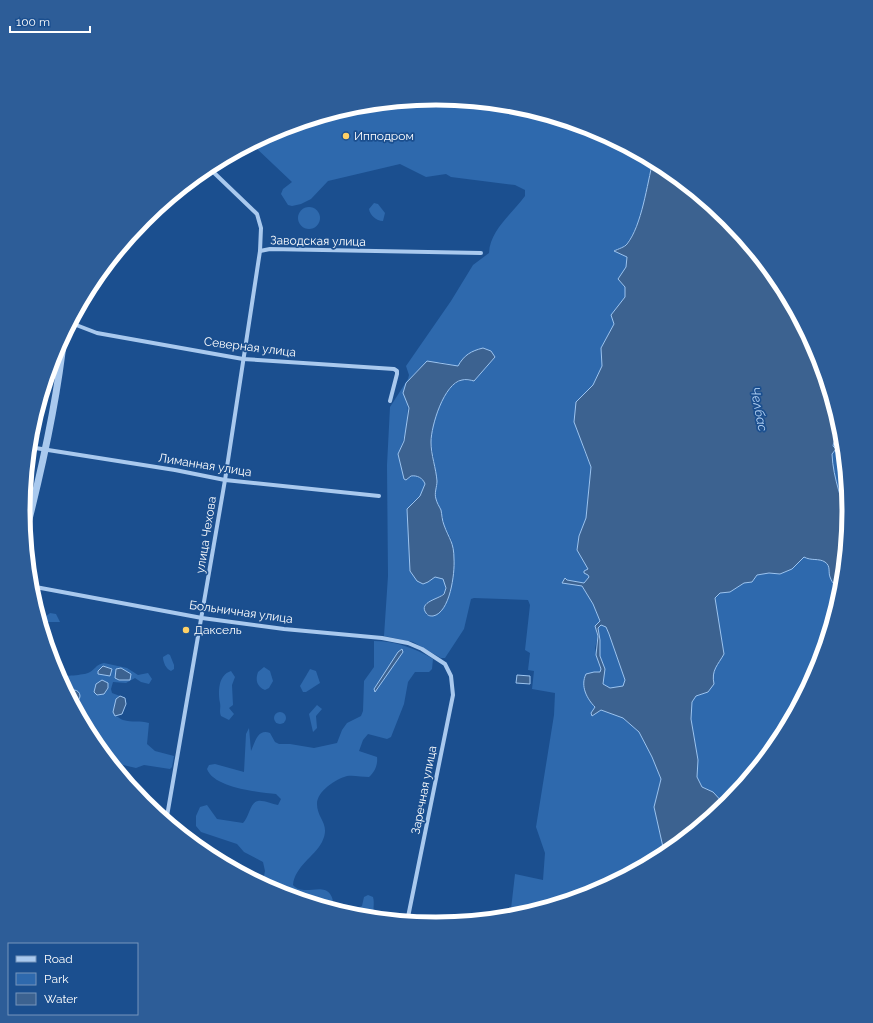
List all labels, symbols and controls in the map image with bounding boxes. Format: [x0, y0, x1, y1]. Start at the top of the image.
scale bar [10, 8, 90, 34]
text: 100 m [16, 15, 50, 29]
place label: Ипподром [354, 129, 414, 143]
marker: Ипподром [341, 131, 351, 141]
street label: Заводская улица [270, 233, 366, 249]
street label: Северная улица [203, 334, 297, 360]
water label: Челбас [747, 385, 771, 433]
street label: Лиманная улица [157, 451, 253, 479]
street label: улица Чехова [193, 495, 219, 575]
street label: Больничная улица [188, 598, 294, 626]
place label: Даксель [194, 623, 242, 637]
marker: Даксель [181, 625, 191, 635]
street label: Заречная улица [409, 744, 439, 836]
legend [8, 943, 138, 1015]
text: Road [44, 952, 73, 966]
text: Park [44, 972, 69, 986]
text: Water [44, 992, 78, 1006]

